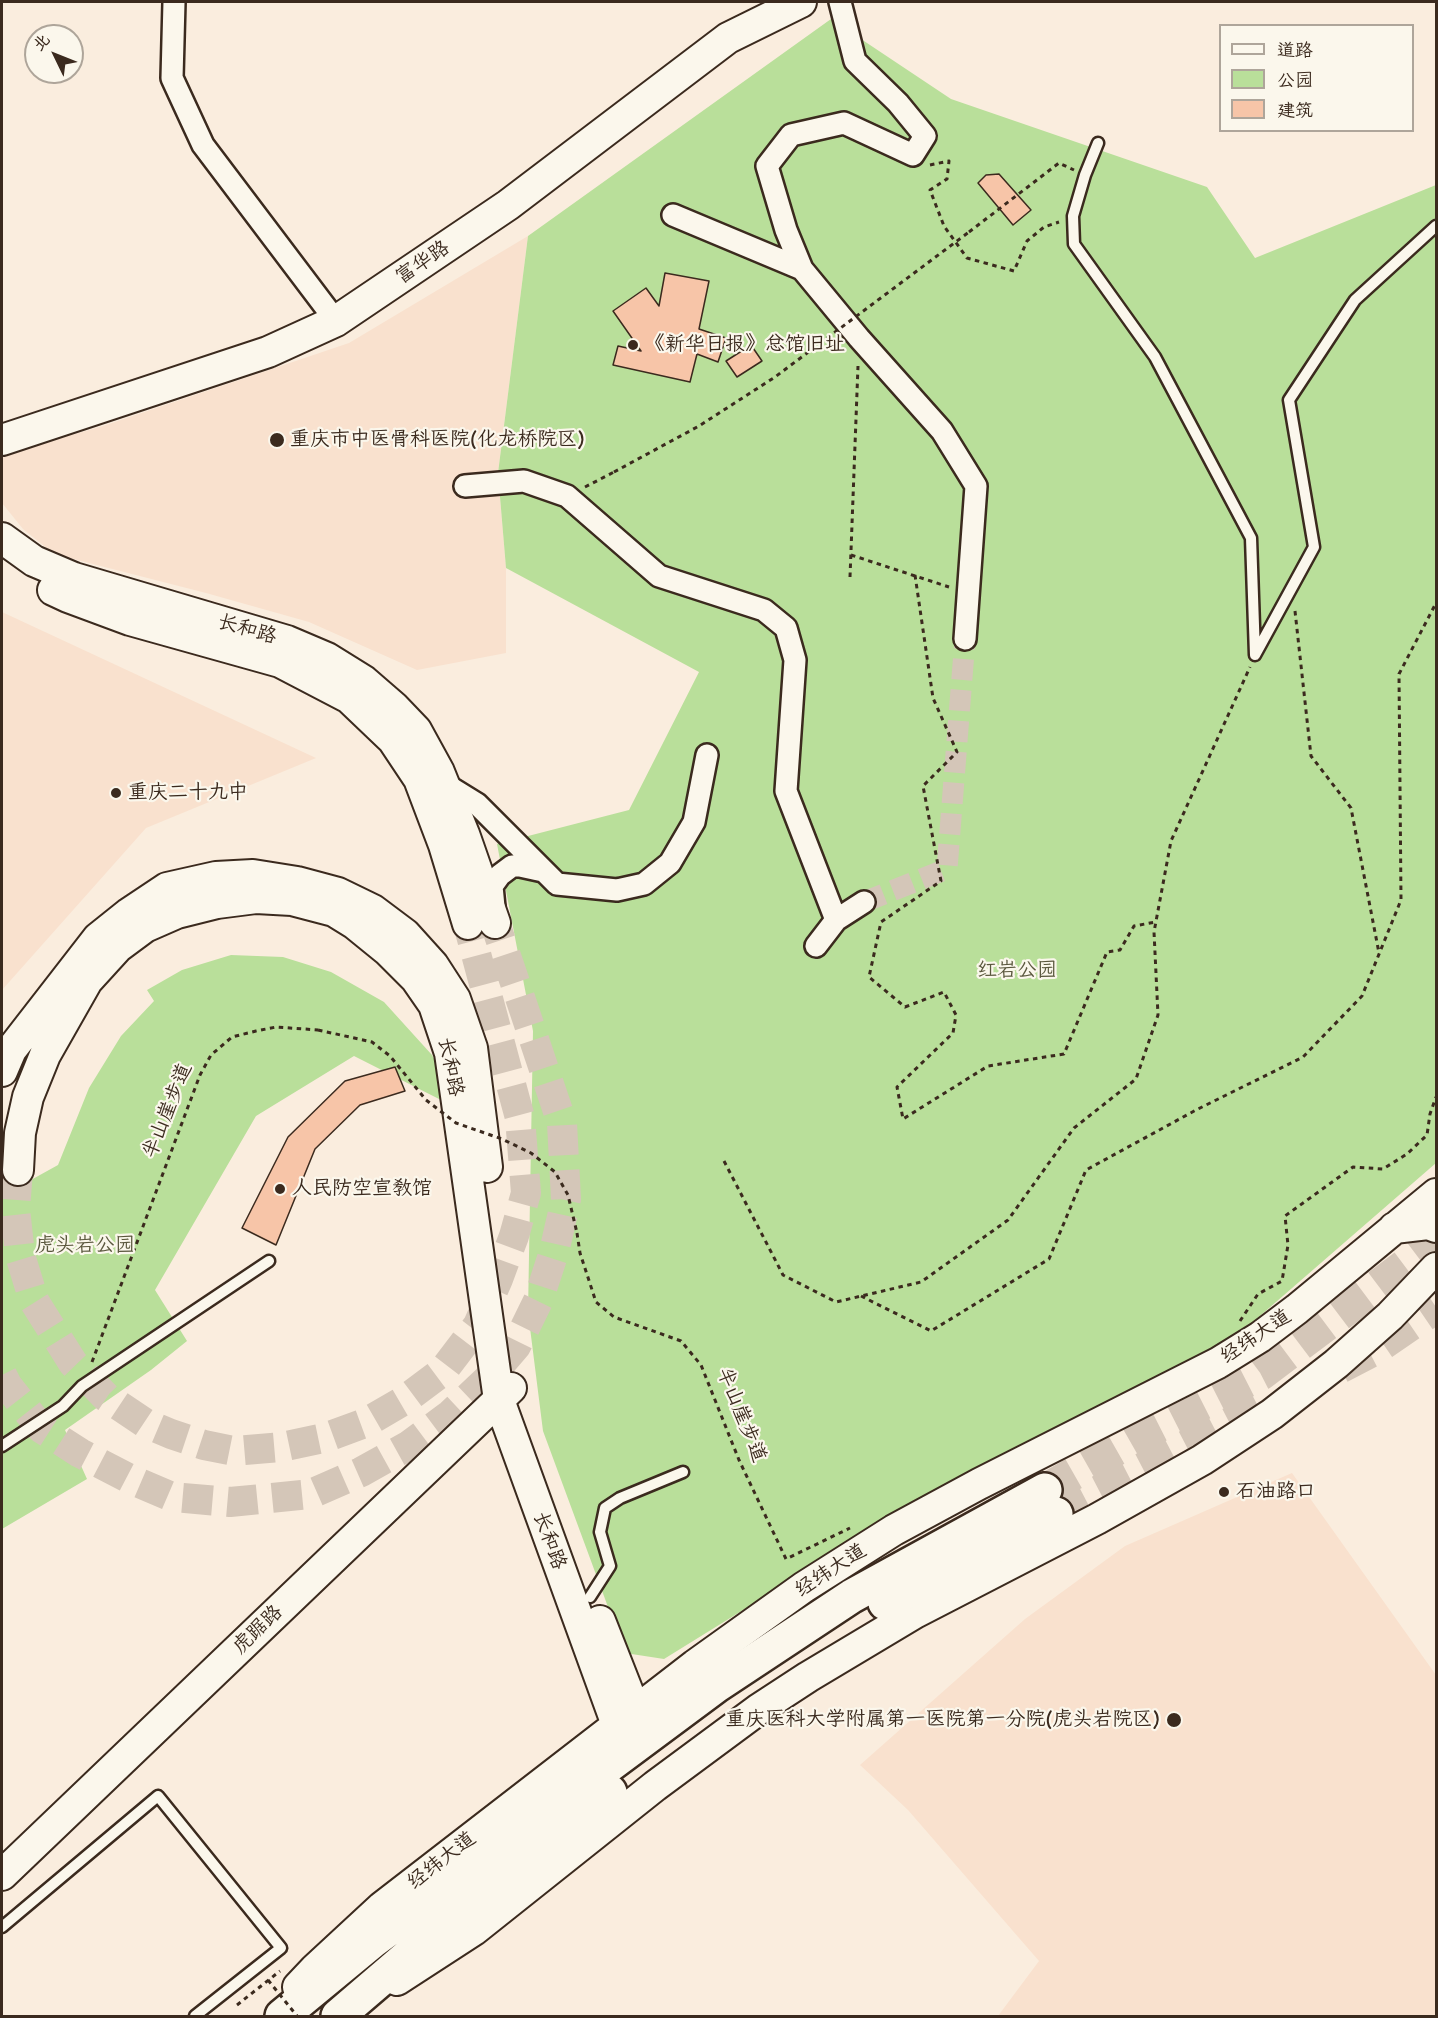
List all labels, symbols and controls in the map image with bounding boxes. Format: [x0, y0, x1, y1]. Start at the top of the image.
north arrow [24, 24, 84, 84]
legend [1219, 24, 1414, 132]
text: 北 [30, 30, 54, 55]
text: 道路 [1277, 40, 1313, 61]
text: 公园 [1277, 70, 1313, 91]
text: 建筑 [1277, 100, 1313, 121]
street label: 富华路 [391, 236, 455, 290]
place label: 《新华日报》总馆旧址 [645, 333, 845, 357]
marker: 《新华日报》总馆旧址 [626, 338, 640, 352]
place label: 重庆市中医骨科医院(化龙桥院区) [290, 428, 585, 452]
marker: 重庆市中医骨科医院(化龙桥院区) [268, 431, 286, 449]
street label: 长和路 [215, 610, 279, 650]
place label: 重庆二十九中 [128, 781, 248, 805]
marker: 重庆二十九中 [109, 786, 123, 800]
park label: 红岩公园 [977, 959, 1057, 983]
street label: 长和路 [432, 1035, 468, 1099]
street label: 半山崖步道 [138, 1060, 198, 1162]
place label: 人民防空宣教馆 [292, 1177, 432, 1201]
marker: 人民防空宣教馆 [273, 1182, 287, 1196]
park label: 虎头岩公园 [35, 1234, 135, 1258]
street label: 经纬大道 [1216, 1305, 1296, 1369]
street label: 半山崖步道 [711, 1364, 771, 1466]
place label: 石油路口 [1236, 1480, 1316, 1504]
marker: 石油路口 [1217, 1485, 1231, 1499]
street label: 长和路 [527, 1509, 571, 1573]
street label: 经纬大道 [791, 1539, 871, 1603]
street label: 虎踞路 [228, 1601, 288, 1659]
place label: 重庆医科大学附属第一医院第一分院(虎头岩院区) [725, 1708, 1160, 1732]
marker: 重庆医科大学附属第一医院第一分院(虎头岩院区) [1165, 1711, 1183, 1729]
street label: 经纬大道 [403, 1827, 481, 1895]

